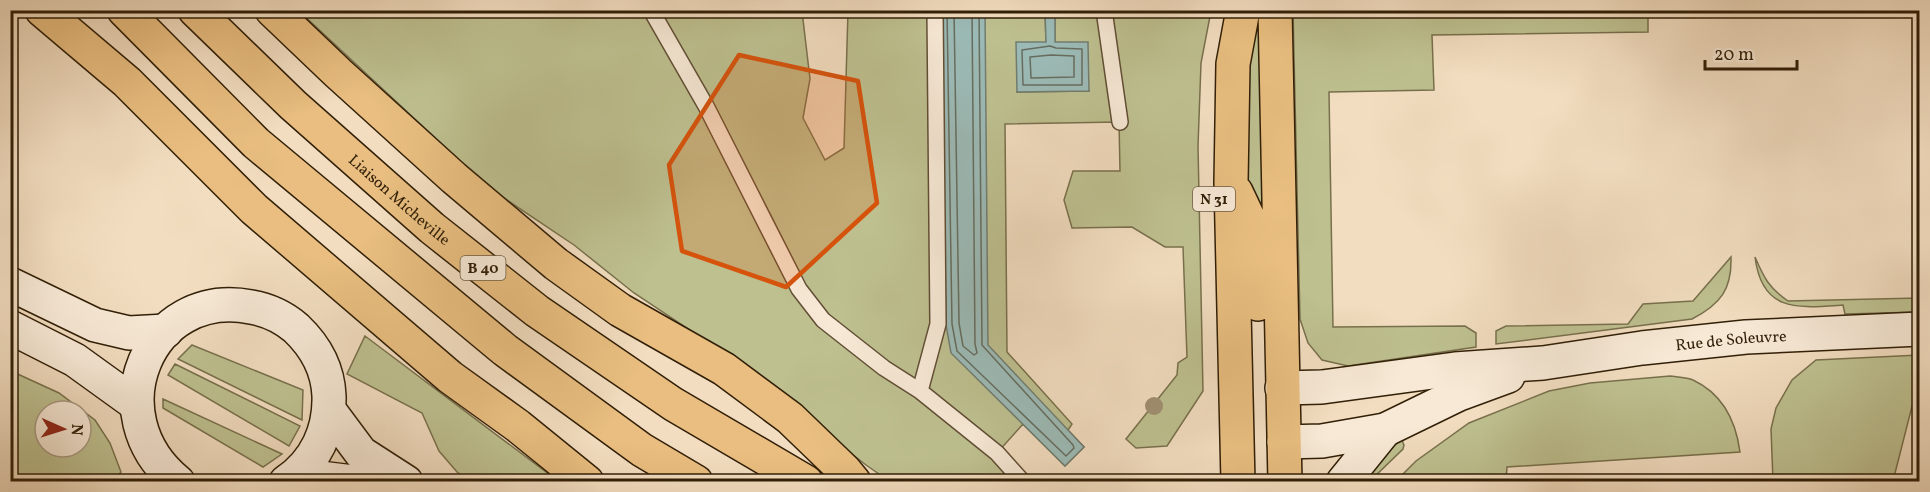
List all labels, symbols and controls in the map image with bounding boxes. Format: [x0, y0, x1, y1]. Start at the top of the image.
scale bar [1705, 33, 1796, 71]
text: 20 m [1714, 43, 1754, 68]
street label: Liaison Micheville [343, 150, 454, 251]
road number: N 31 [1193, 187, 1235, 211]
road number: B 40 [460, 256, 506, 280]
street label: Rue de Soleuvre [1675, 326, 1787, 357]
north arrow [33, 399, 93, 459]
text: N [65, 423, 87, 436]

